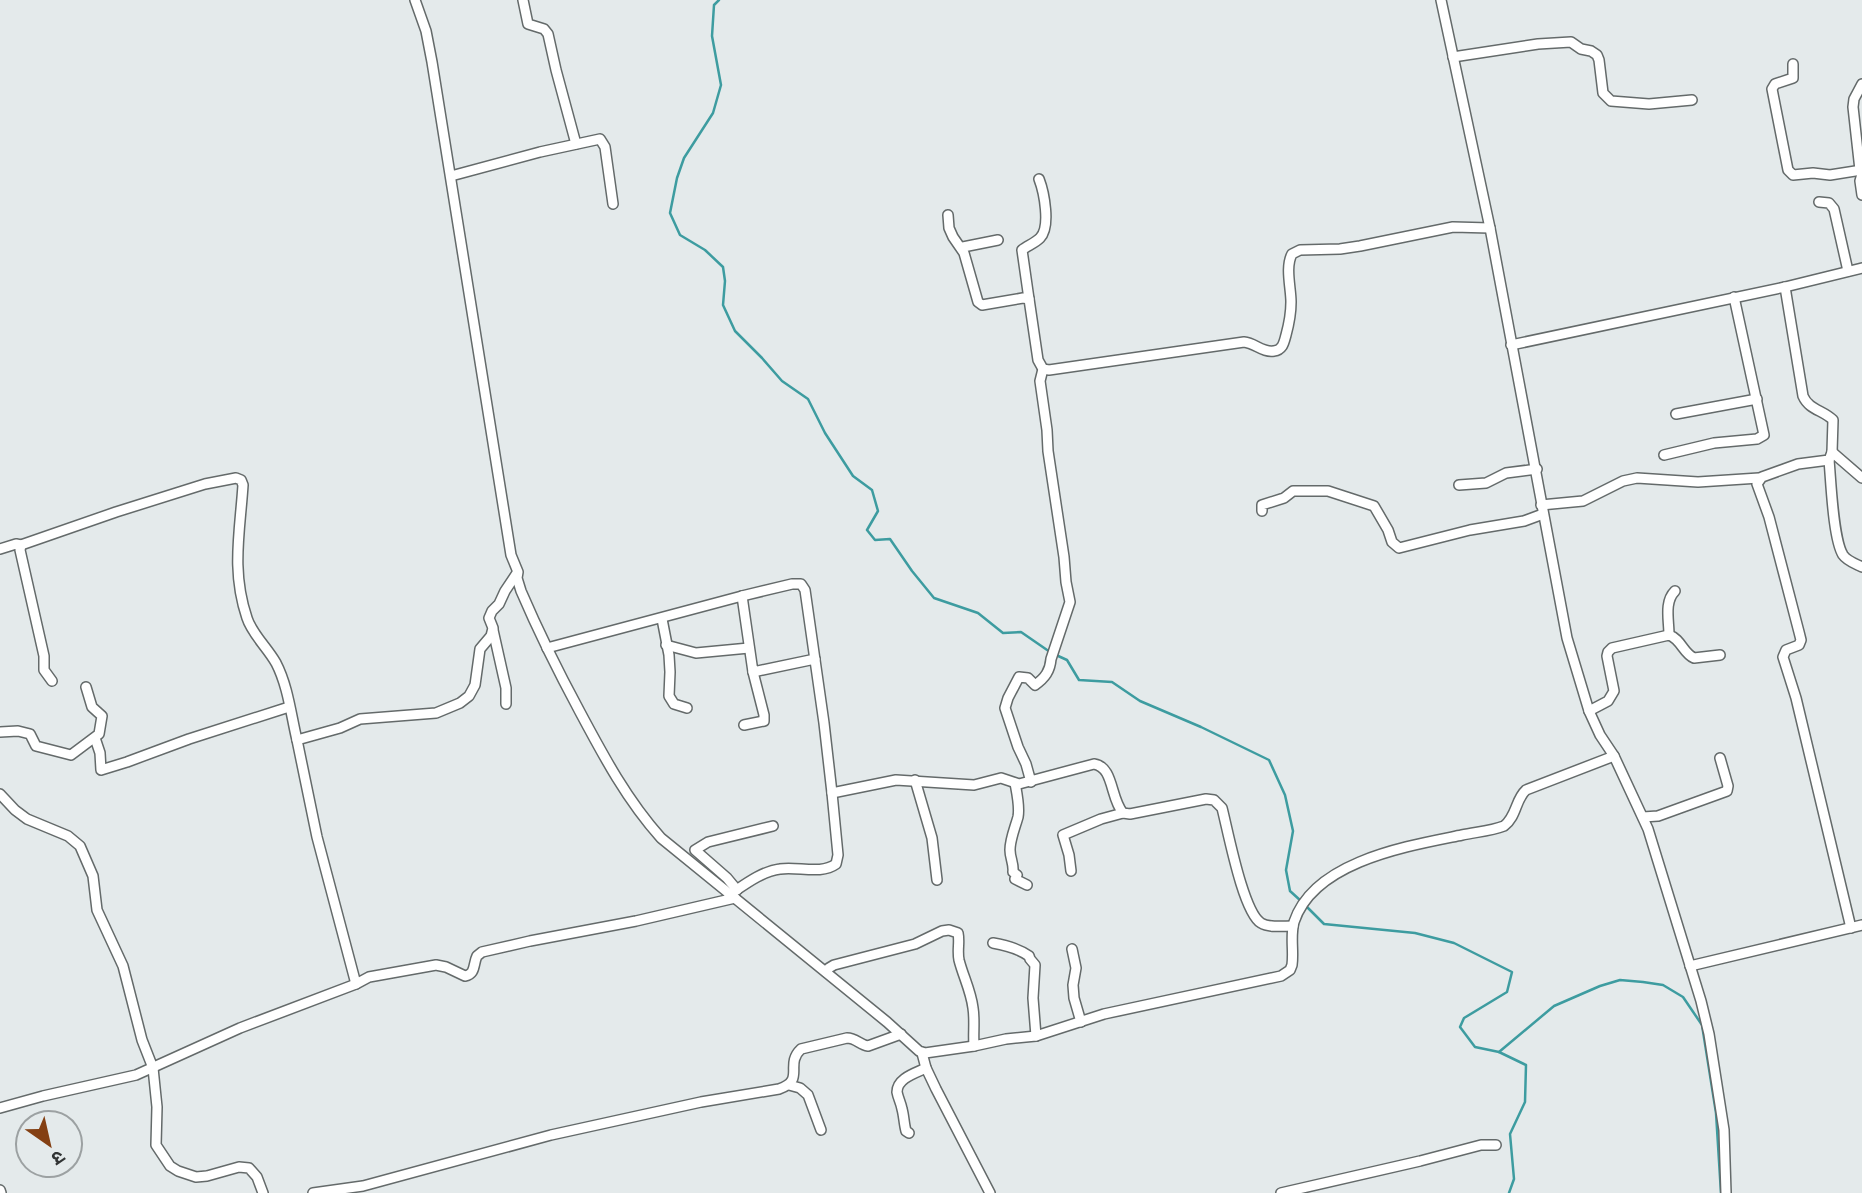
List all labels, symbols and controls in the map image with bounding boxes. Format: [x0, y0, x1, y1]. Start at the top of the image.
north arrow [14, 1109, 84, 1179]
text: उ [47, 1146, 69, 1170]

